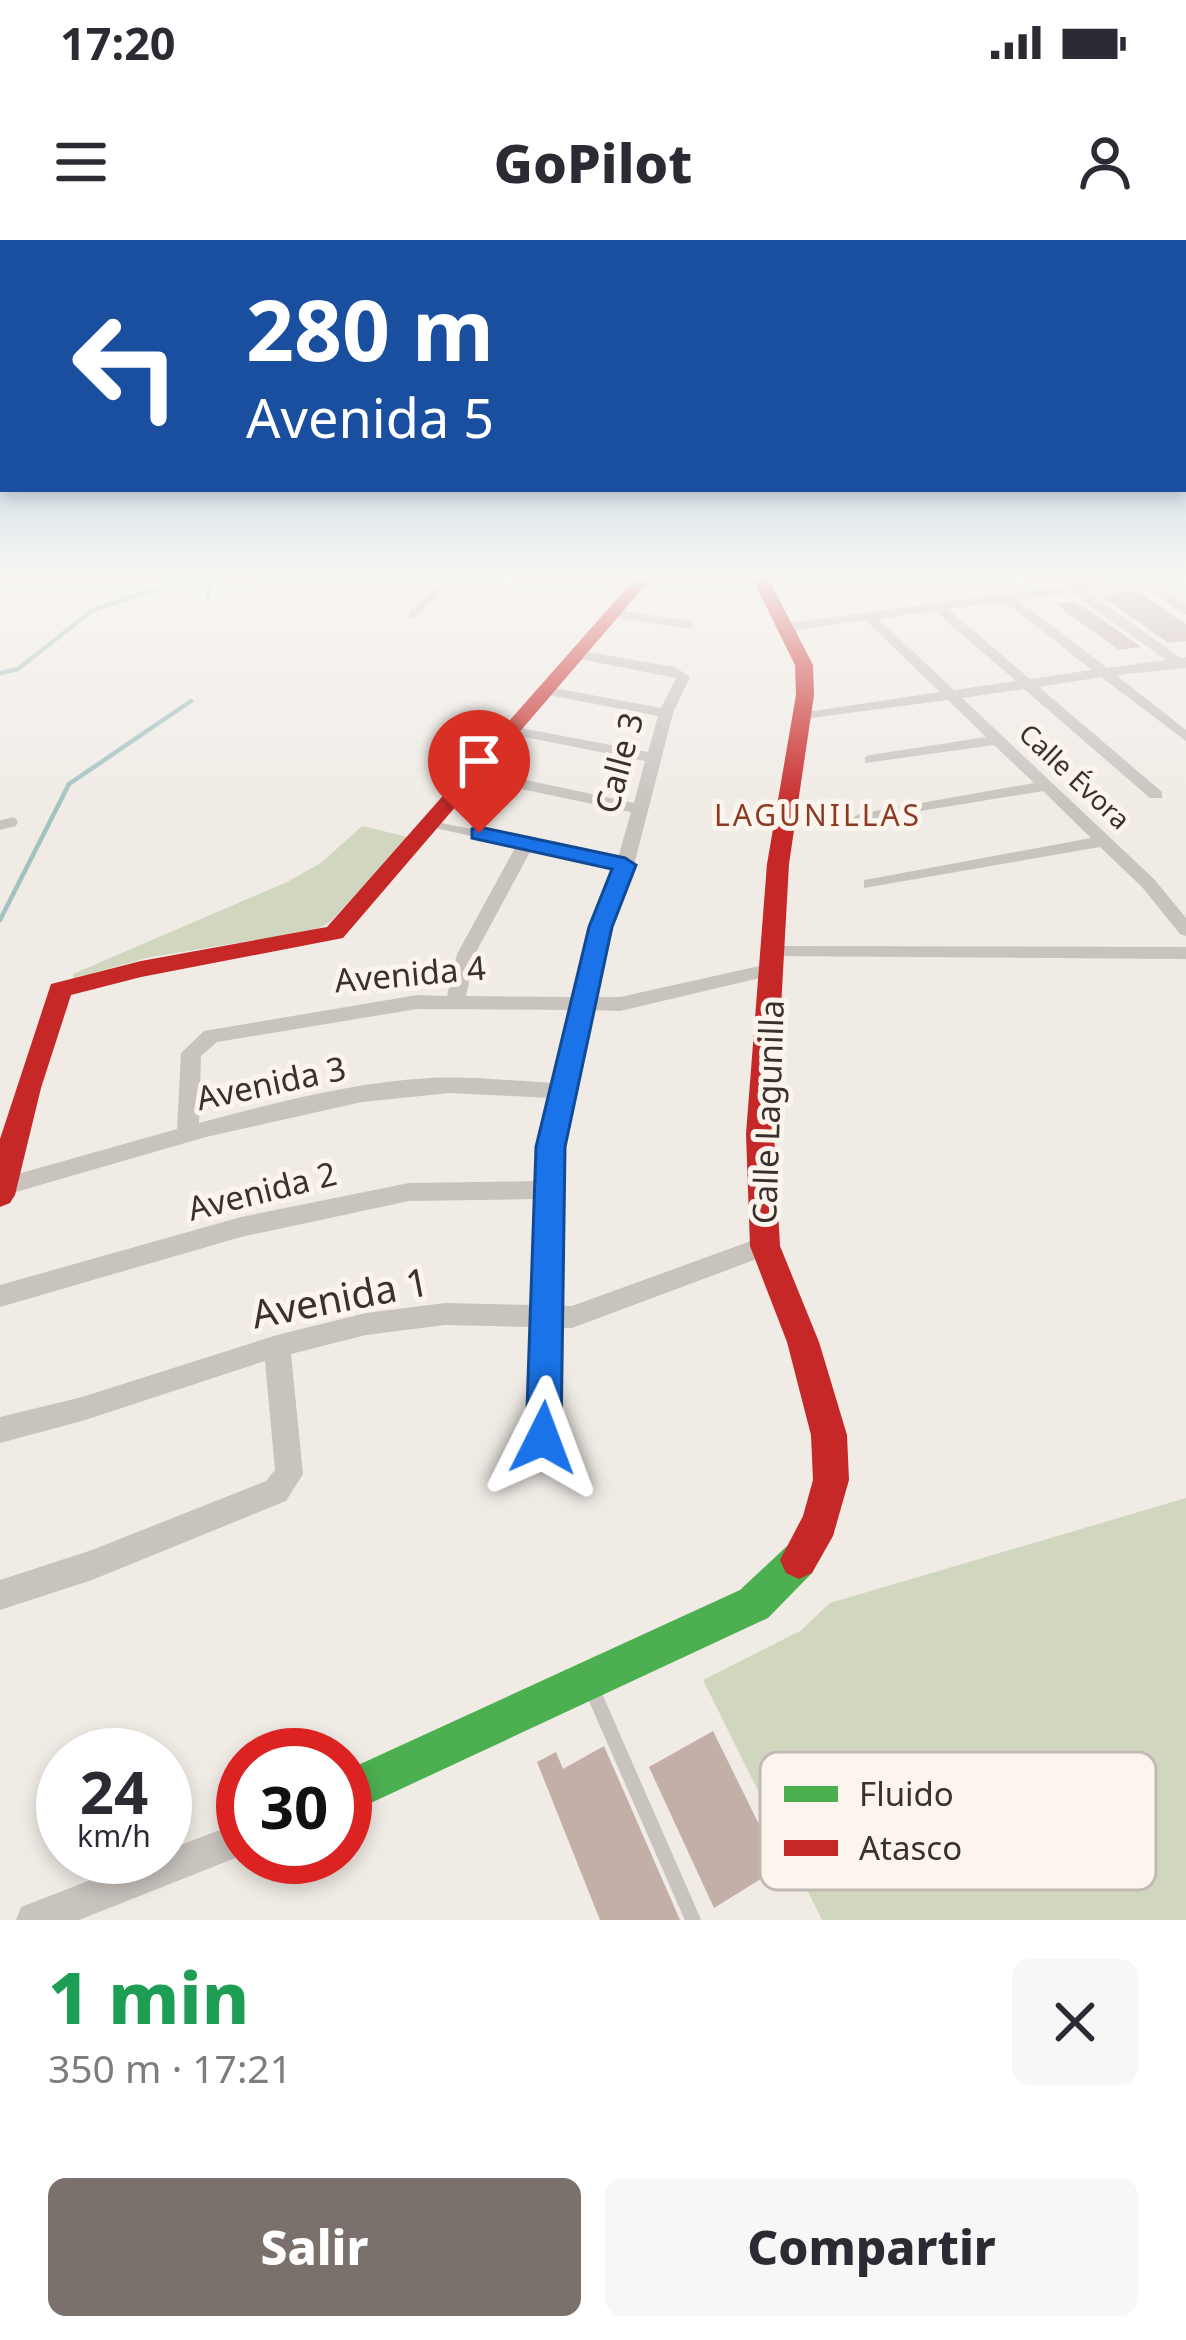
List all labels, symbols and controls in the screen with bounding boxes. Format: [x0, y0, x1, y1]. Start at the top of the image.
text: 17:20 [60, 12, 176, 73]
text: GoPilot [494, 125, 692, 199]
icon: menu [48, 129, 114, 195]
icon: person [1072, 129, 1138, 195]
text: 280 m [246, 271, 494, 386]
icon: left [48, 288, 204, 444]
text: Avenida 5 [246, 380, 494, 454]
street label: Calle 3 [584, 708, 654, 818]
pin [428, 710, 530, 833]
street label: Calle Évora [1011, 715, 1139, 837]
icon: arrive [446, 728, 512, 794]
district label: LAGUNILLAS [714, 794, 922, 835]
street label: Avenida 4 [332, 944, 488, 1003]
street label: Calle Lagunilla [741, 999, 794, 1225]
street label: Avenida 3 [192, 1045, 350, 1120]
street label: Avenida 2 [183, 1150, 341, 1231]
street label: Avenida 1 [247, 1253, 433, 1340]
position arrow [480, 1375, 606, 1501]
speed limit sign: 30 [216, 1728, 372, 1884]
text: 24 [80, 1750, 148, 1832]
legend [760, 1752, 1156, 1890]
text: Fluido [859, 1771, 954, 1816]
text: km/h [77, 1815, 151, 1856]
text: Atasco [859, 1825, 962, 1870]
text: 1 min [48, 1947, 249, 2045]
button: close [1012, 1959, 1138, 2085]
text: 350 m · 17:21 [48, 2041, 292, 2094]
button: Salir [48, 2178, 581, 2316]
button: Compartir [605, 2178, 1138, 2316]

